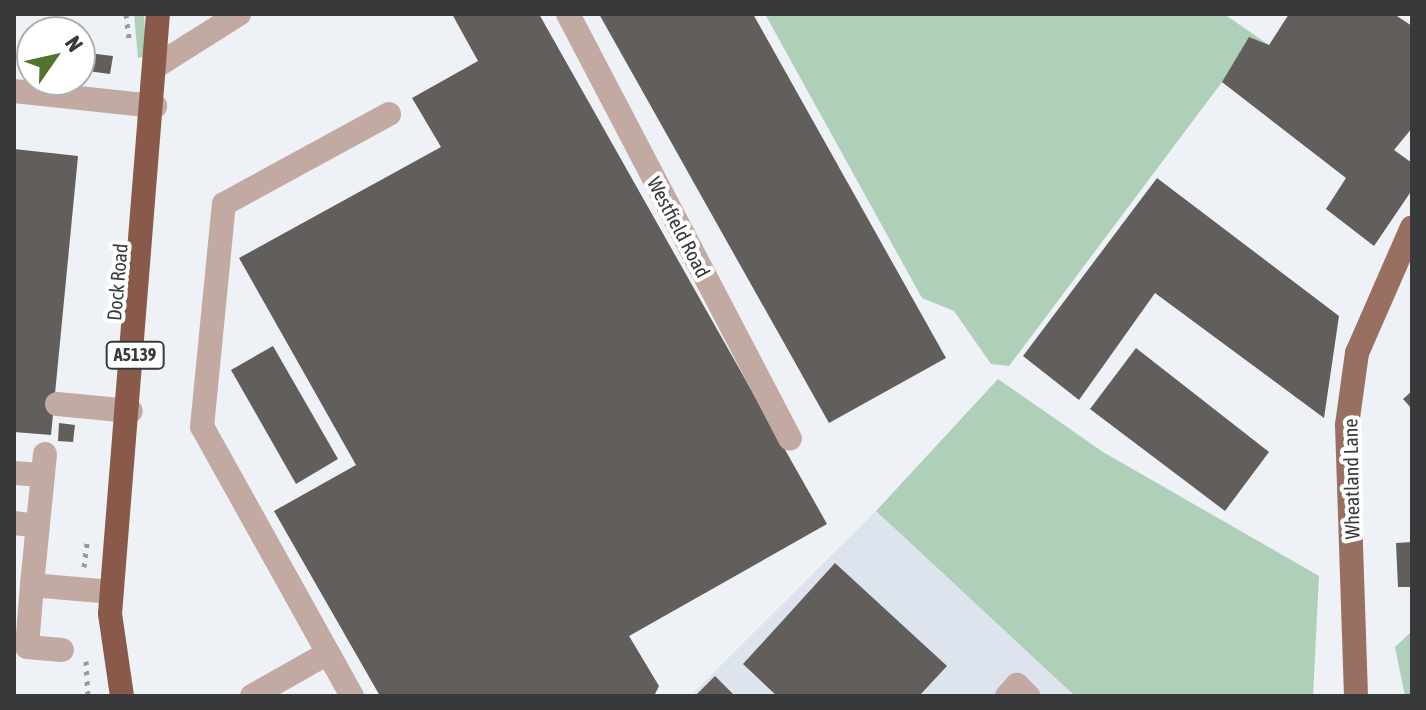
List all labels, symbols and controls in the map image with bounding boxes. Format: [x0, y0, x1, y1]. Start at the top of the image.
north arrow [16, 16, 96, 96]
text: N [60, 31, 89, 56]
street label: Westfield Road [642, 173, 716, 281]
street label: Dock Road [102, 242, 132, 322]
road number: A5139 [105, 341, 165, 369]
street label: Wheatland Lane [1338, 418, 1364, 540]

